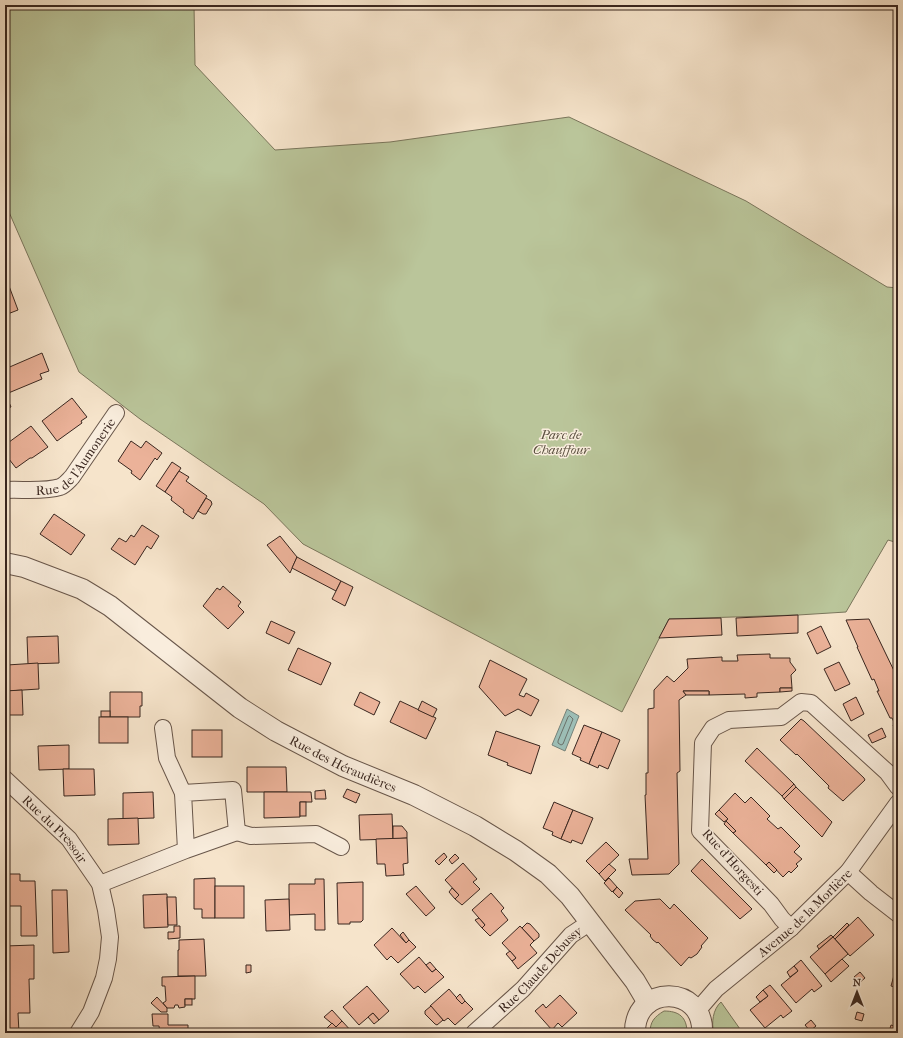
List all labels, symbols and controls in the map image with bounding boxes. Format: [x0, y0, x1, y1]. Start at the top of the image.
street label: Rue de l’Aumonerie [36, 414, 118, 498]
park label: Parc de Chauffour [533, 427, 590, 457]
street label: Rue des Héraudières [287, 732, 399, 795]
street label: Rue du Pressoir [19, 792, 91, 866]
street label: Rue d'Horgesti [699, 826, 767, 898]
street label: Avenue de la Morlière [754, 865, 855, 960]
street label: Rue Claude Debussy [495, 922, 585, 1015]
north arrow [837, 972, 877, 1012]
text: N [853, 976, 862, 989]

